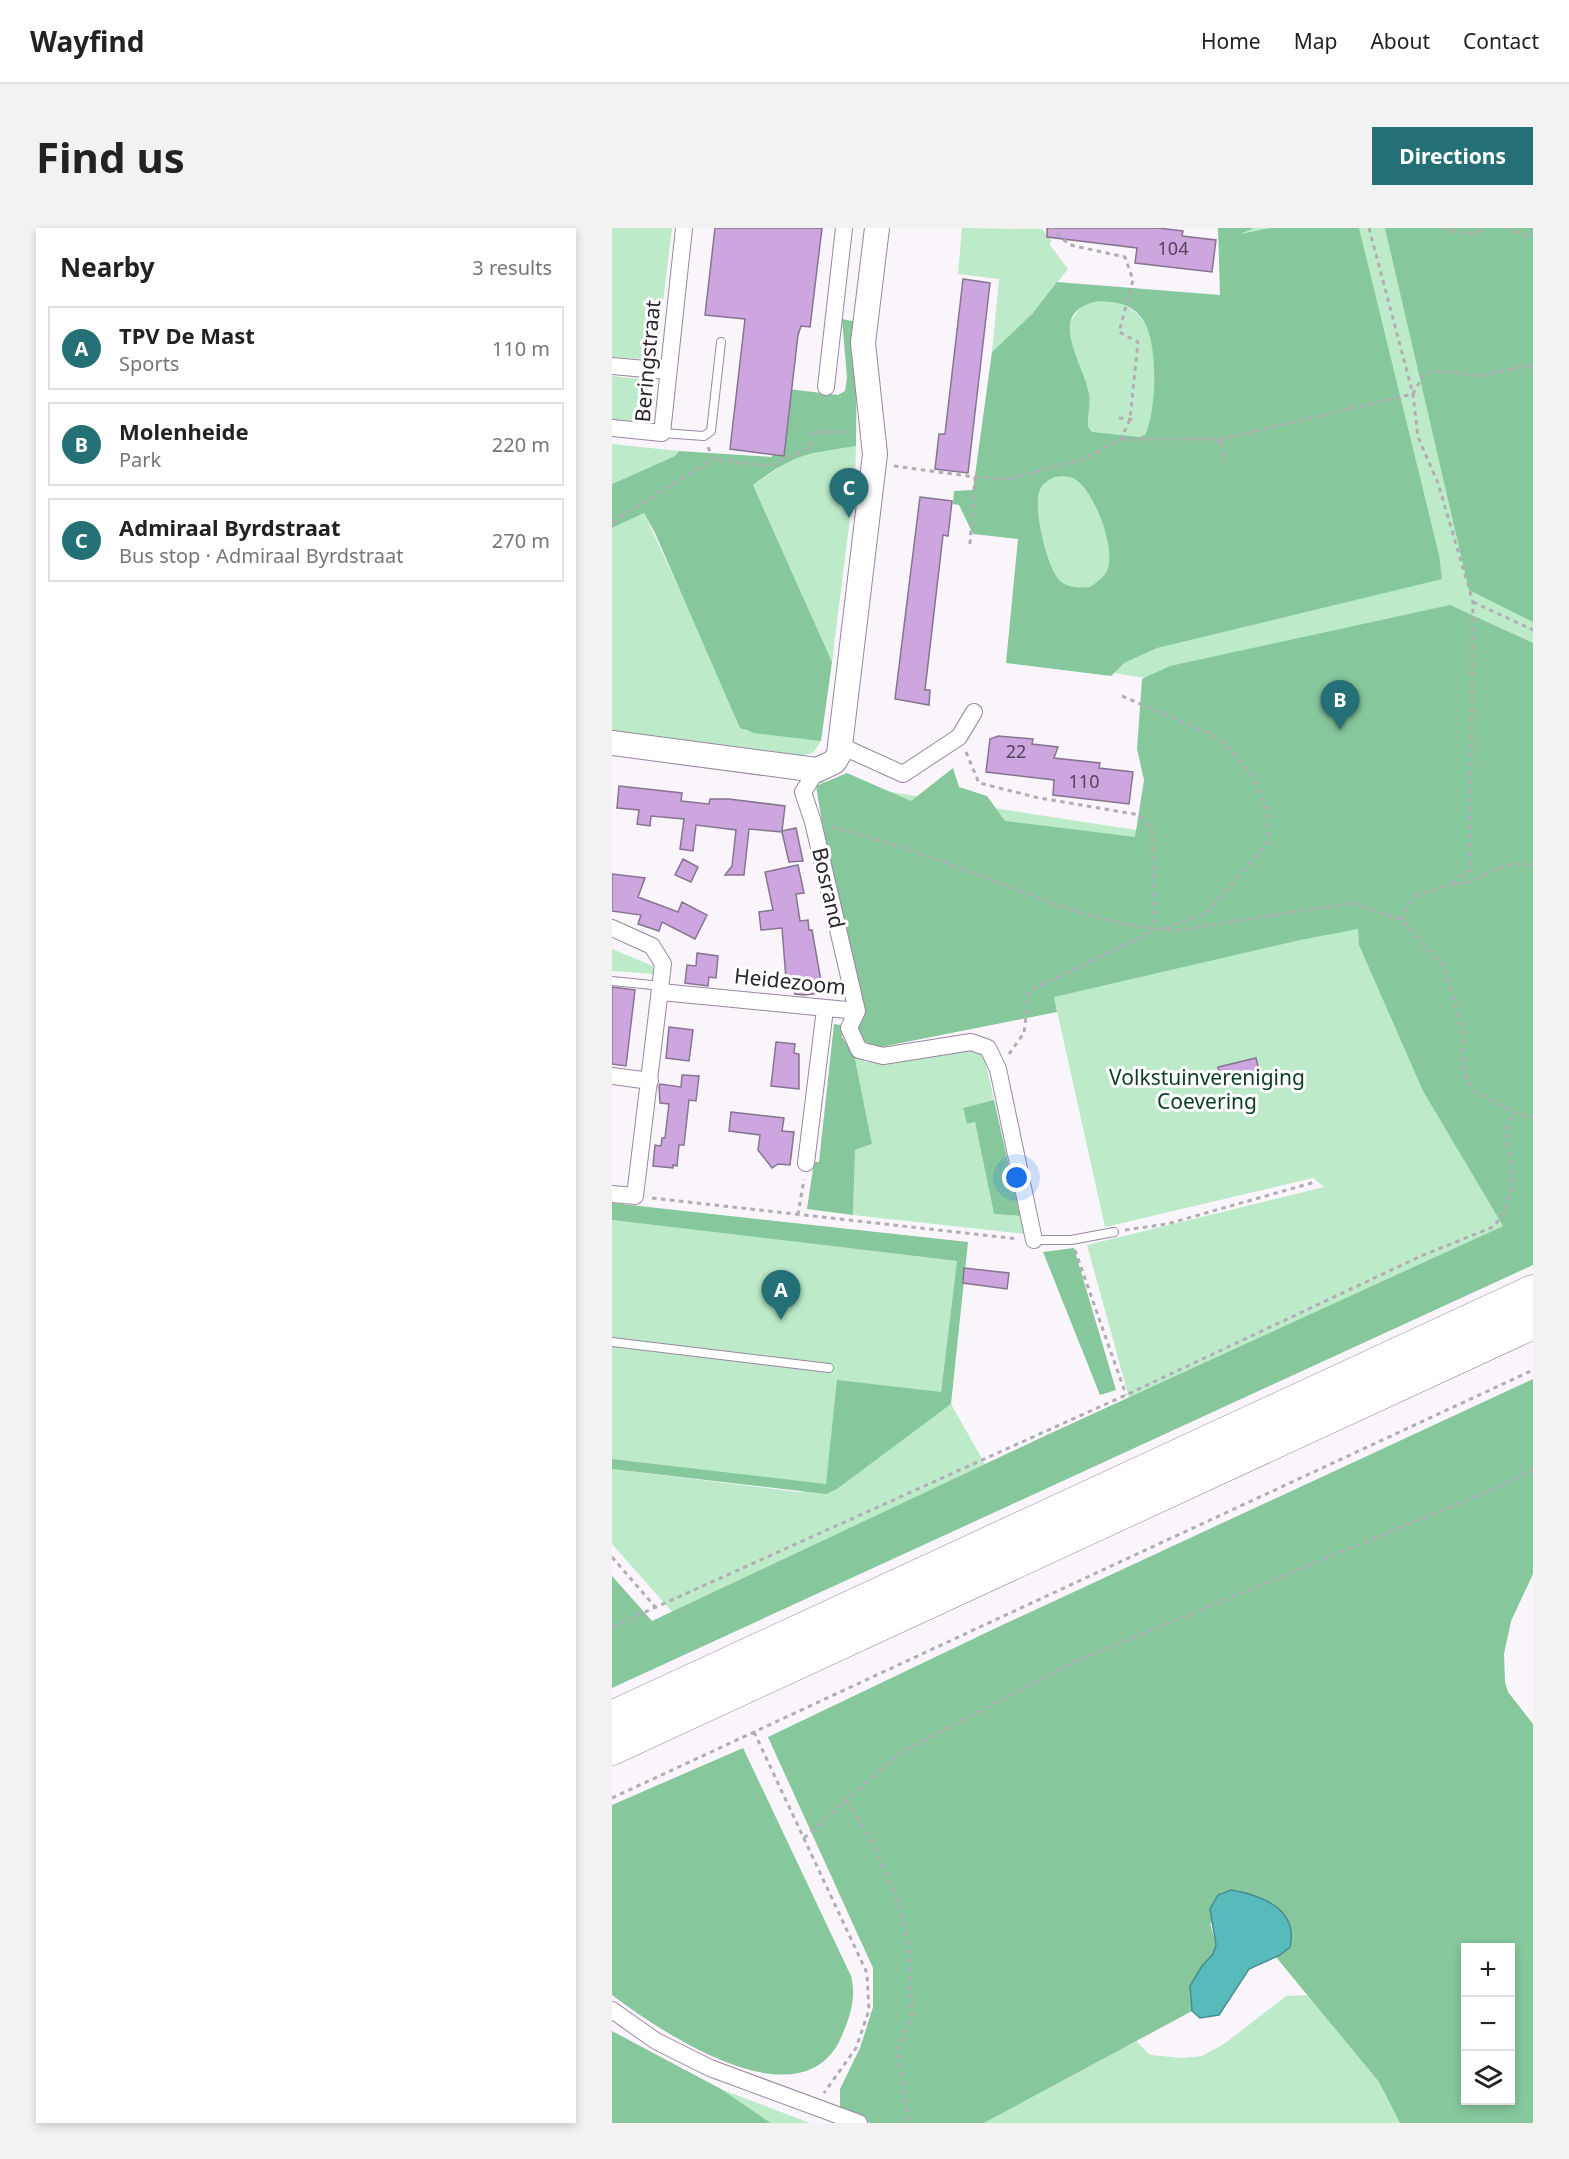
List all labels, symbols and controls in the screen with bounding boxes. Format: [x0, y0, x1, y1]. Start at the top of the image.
text: Wayfind [30, 22, 144, 60]
text: Home [1201, 27, 1261, 55]
text: Map [1294, 27, 1337, 55]
text: About [1370, 27, 1430, 55]
text: Contact [1463, 27, 1539, 55]
button: Directions [1372, 127, 1533, 185]
text: Find us [36, 128, 185, 185]
house number: 104 [1158, 236, 1188, 260]
text: Nearby [60, 249, 155, 285]
text: 3 results [472, 254, 552, 281]
street label: Beringstraat [628, 298, 666, 423]
text: TPV De Mast [119, 320, 255, 350]
text: A [75, 335, 88, 362]
text: 110 m [492, 335, 550, 362]
text: Sports [119, 350, 179, 377]
text: Molenheide [119, 416, 249, 446]
text: B [75, 431, 88, 458]
text: 220 m [492, 431, 550, 458]
text: Park [119, 446, 161, 473]
pin: C [830, 468, 868, 518]
text: Admiraal Byrdstraat [119, 512, 341, 542]
text: C [75, 527, 88, 554]
text: 270 m [492, 527, 550, 554]
text: Bus stop · Admiraal Byrdstraat [119, 542, 403, 569]
pin: B [1320, 680, 1360, 730]
house number: 22 [1006, 739, 1026, 763]
house number: 110 [1069, 769, 1099, 793]
street label: Bosrand [806, 845, 852, 931]
street label: Heidezoom [733, 961, 847, 1001]
park label: Volkstuinvereniging Coevering [1109, 1063, 1305, 1115]
your location [1002, 1163, 1031, 1192]
pin: A [762, 1270, 800, 1320]
map controls [1461, 1943, 1515, 2105]
button: + [1461, 1943, 1515, 1997]
button: − [1461, 1997, 1515, 2051]
button: layers [1461, 2051, 1515, 2105]

